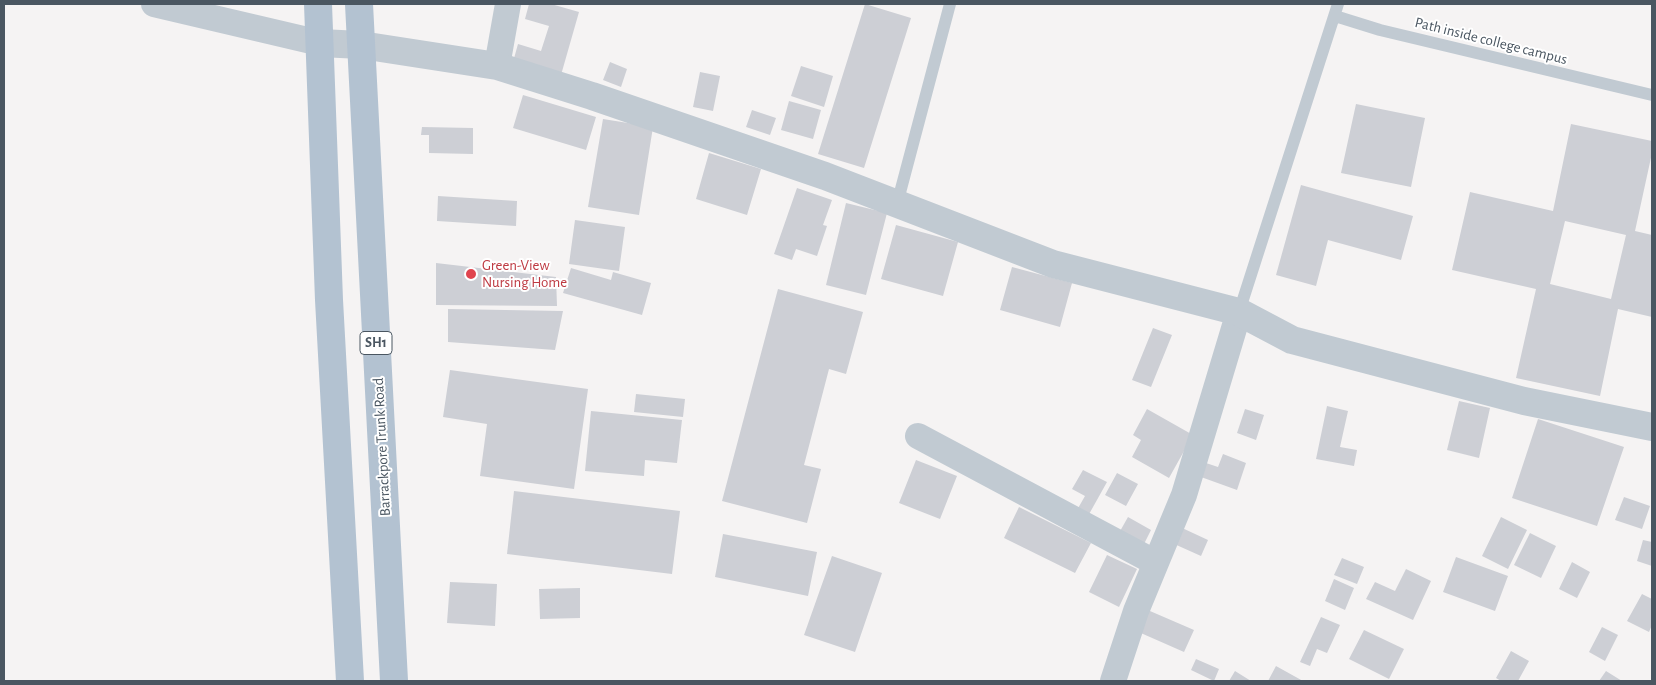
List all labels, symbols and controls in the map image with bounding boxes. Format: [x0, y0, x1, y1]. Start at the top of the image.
street label: Path inside college campus [1413, 13, 1569, 69]
place label: Green-View Nursing Home [482, 256, 567, 291]
marker: Green-View Nursing Home [464, 267, 478, 281]
road number: SH1 [360, 332, 392, 354]
street label: Barrackpore Trunk Road [369, 377, 395, 517]

